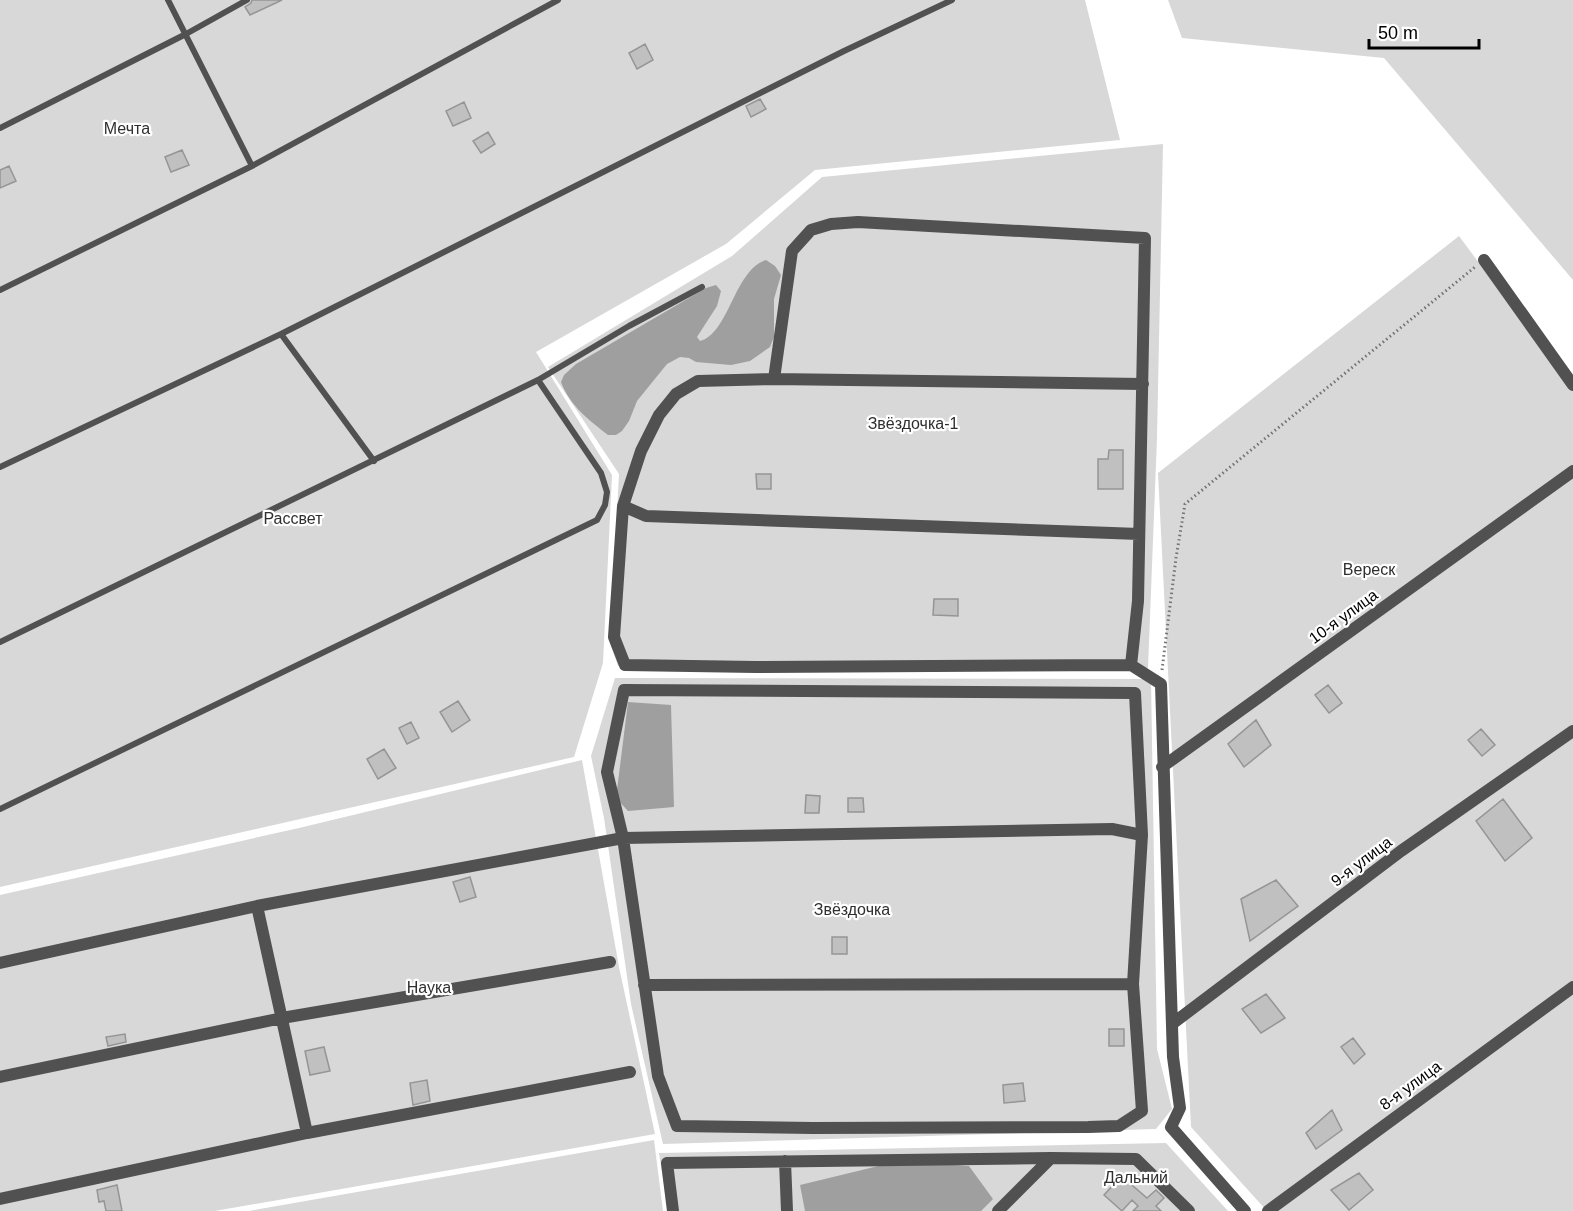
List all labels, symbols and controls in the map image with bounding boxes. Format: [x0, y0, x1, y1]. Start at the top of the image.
scale bar [1369, 12, 1478, 50]
text: 50 m [1378, 23, 1418, 43]
park label: Мечта [104, 120, 150, 137]
park label: Звёздочка-1 [868, 415, 958, 432]
park label: Рассвет [263, 510, 323, 527]
park label: Вереск [1343, 561, 1396, 578]
street label: 10-я улица [1306, 586, 1381, 647]
street label: 9-я улица [1328, 833, 1395, 890]
park label: Звёздочка [814, 901, 890, 918]
park label: Наука [407, 979, 451, 996]
street label: 8-я улица [1376, 1058, 1444, 1113]
park label: Дальний [1104, 1169, 1168, 1186]

